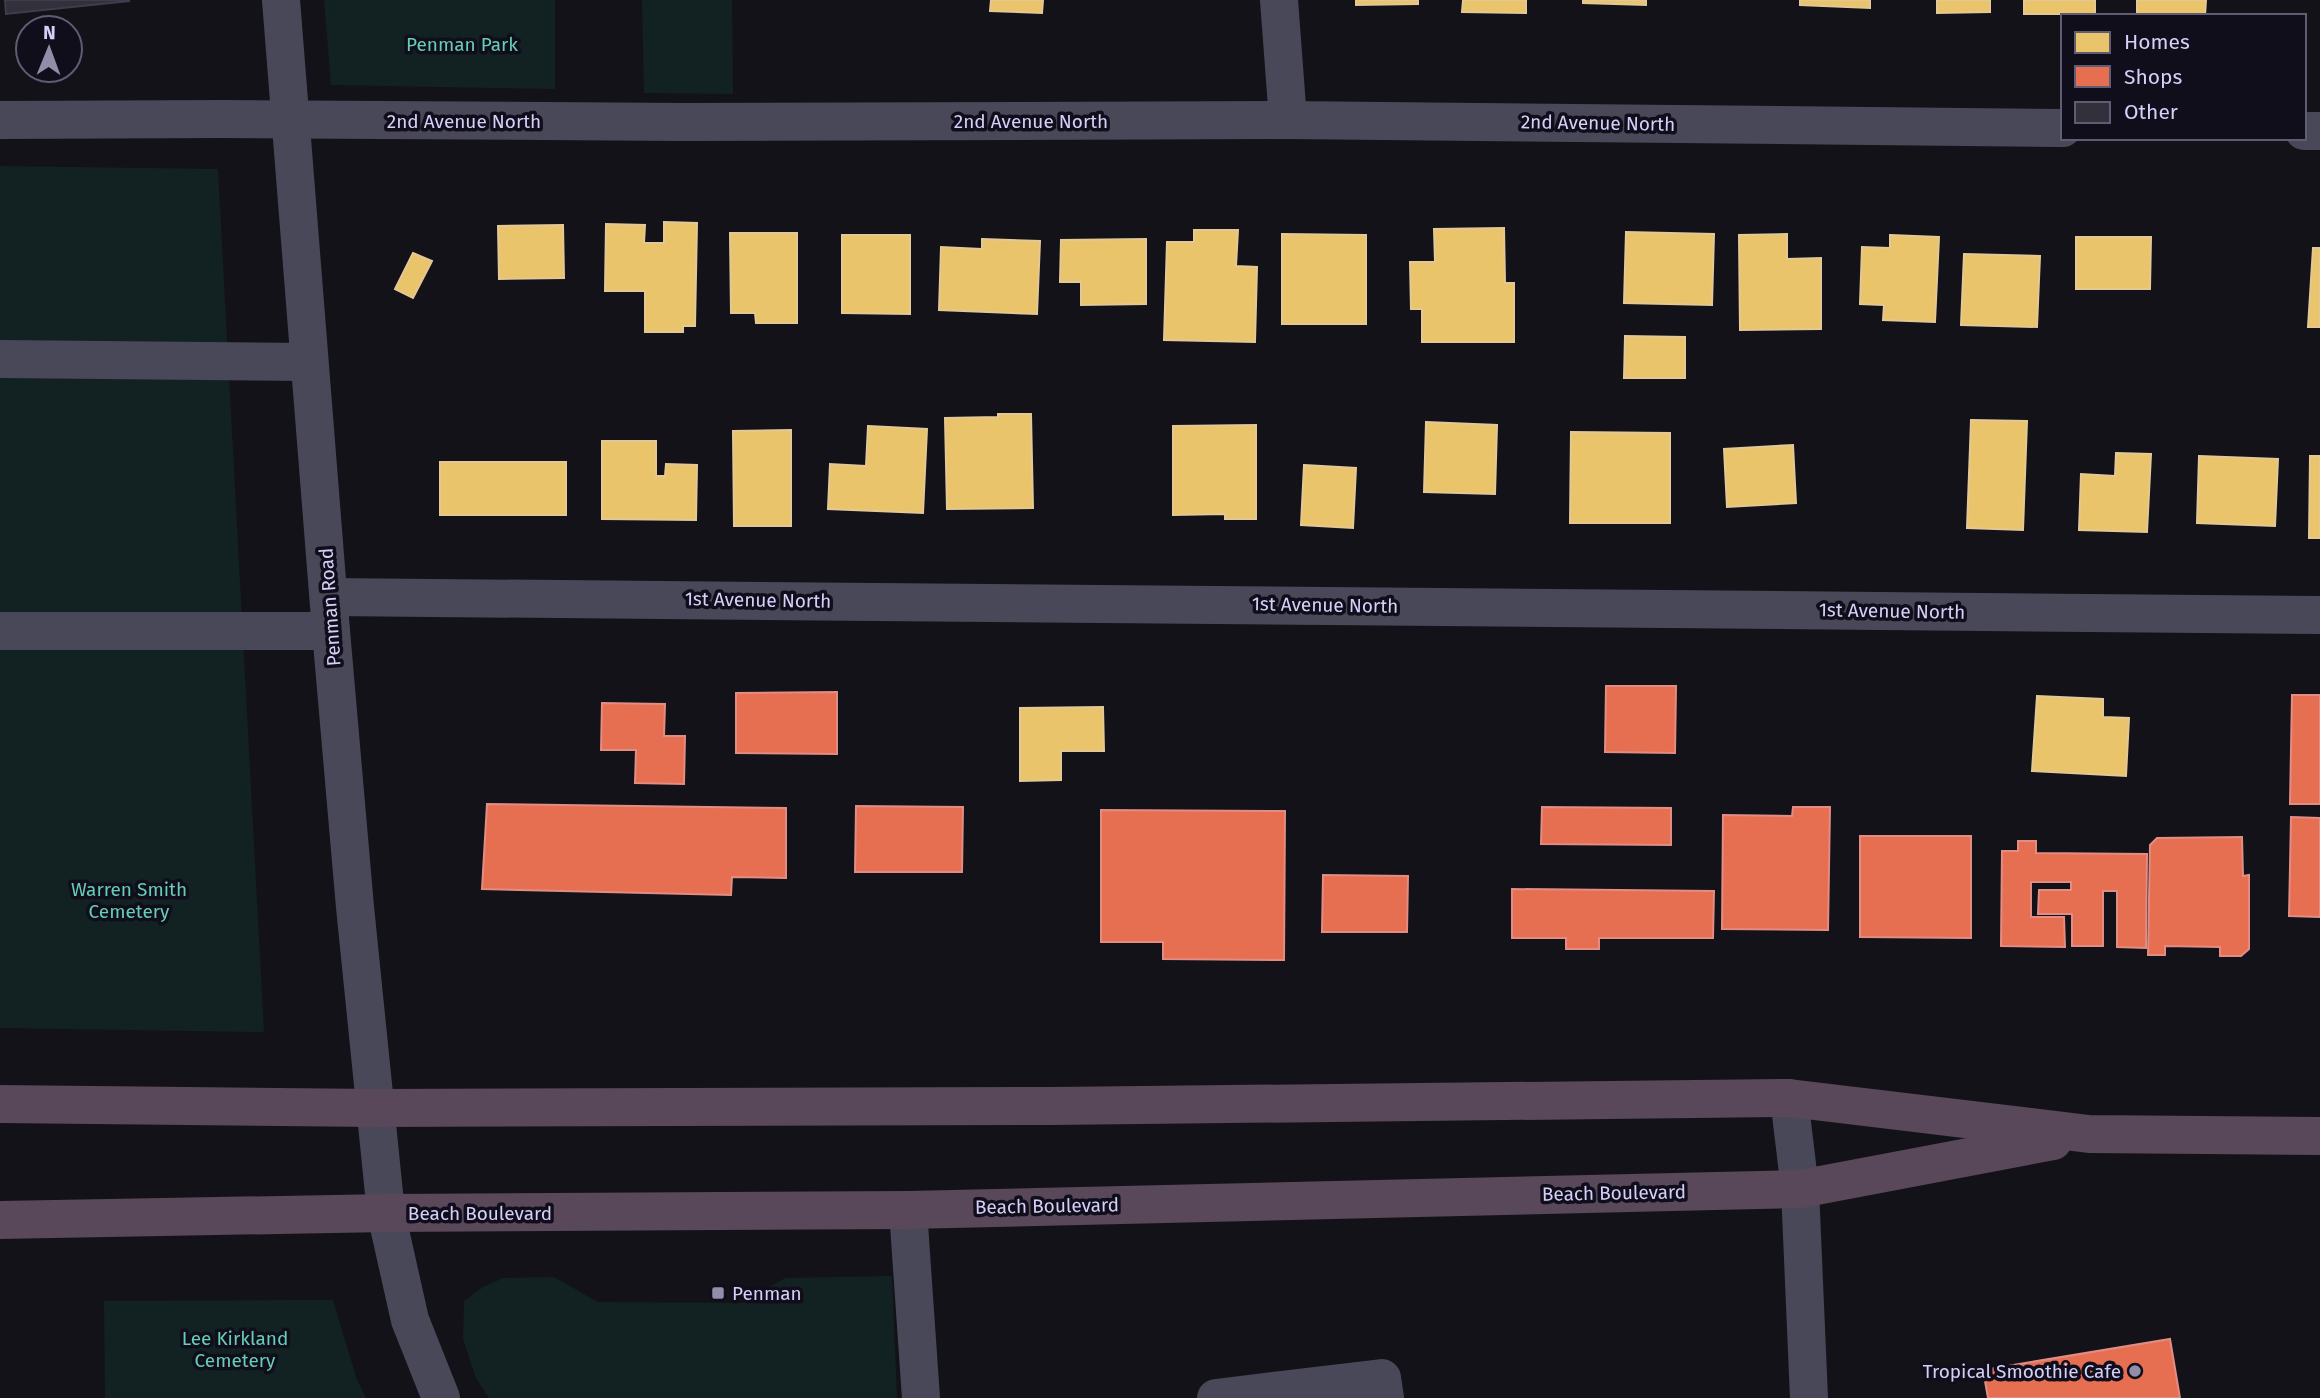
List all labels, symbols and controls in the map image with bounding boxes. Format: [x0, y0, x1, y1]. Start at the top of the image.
north arrow [14, 14, 84, 84]
legend [2061, 14, 2306, 140]
text: N [43, 21, 56, 44]
text: Homes [2124, 29, 2190, 55]
park label: Penman Park [406, 33, 518, 56]
text: Shops [2124, 64, 2182, 90]
text: Other [2124, 99, 2178, 125]
street label: 2nd Avenue North [387, 110, 541, 133]
street label: 2nd Avenue North [954, 110, 1108, 133]
street label: 2nd Avenue North [1521, 110, 1675, 136]
street label: Penman Road [314, 547, 346, 667]
street label: 1st Avenue North [685, 587, 831, 613]
street label: 1st Avenue North [1252, 592, 1398, 618]
street label: 1st Avenue North [1819, 598, 1965, 624]
park label: Warren Smith Cemetery [71, 878, 187, 923]
street label: Beach Boulevard [1542, 1180, 1686, 1206]
street label: Beach Boulevard [975, 1193, 1119, 1219]
street label: Beach Boulevard [408, 1202, 552, 1225]
place label: Penman [732, 1282, 802, 1305]
marker: Penman [710, 1285, 726, 1301]
park label: Lee Kirkland Cemetery [182, 1327, 288, 1372]
place label: Tropical Smoothie Cafe [1923, 1360, 2121, 1383]
marker: Tropical Smoothie Cafe [2127, 1363, 2143, 1379]

